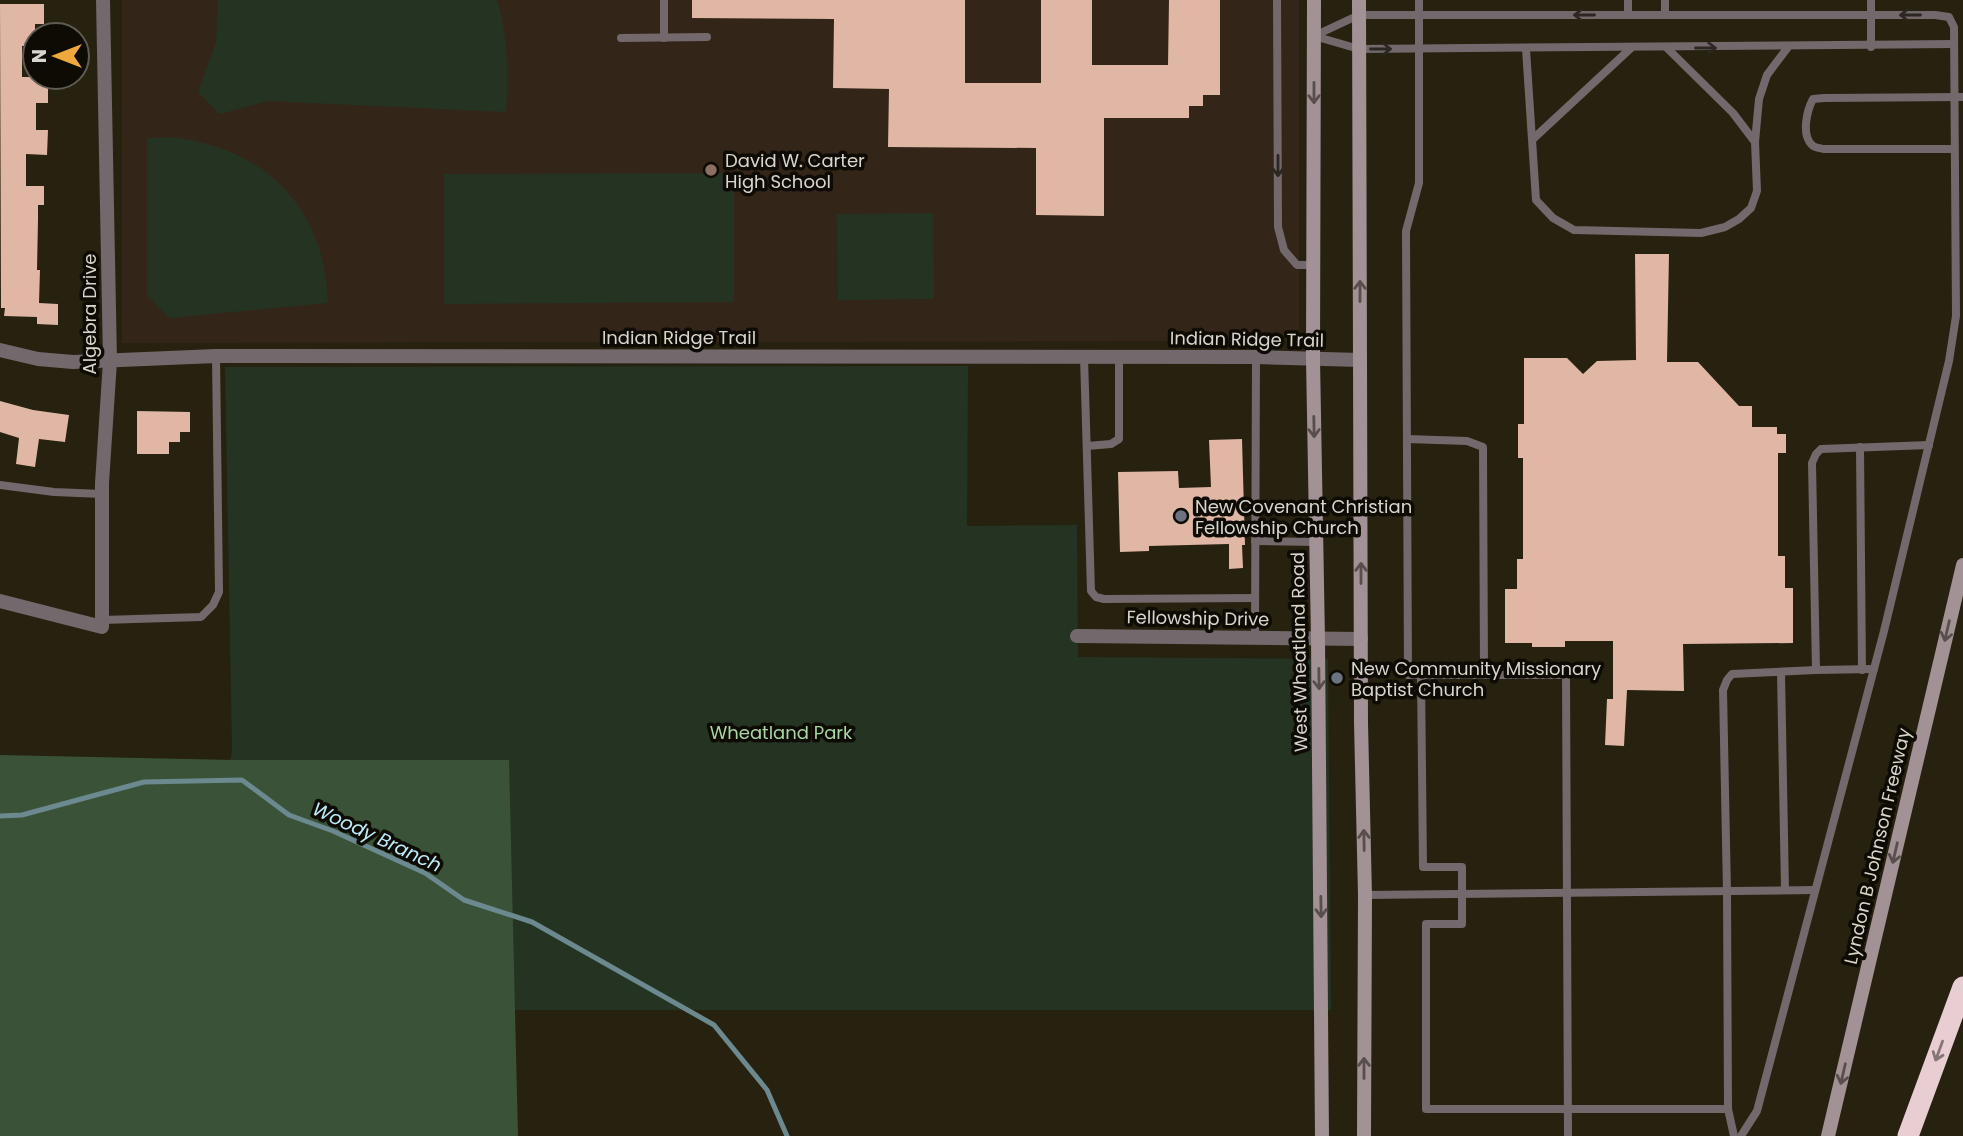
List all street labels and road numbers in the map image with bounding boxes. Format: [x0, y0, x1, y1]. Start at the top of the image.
street label: Algebra Drive [77, 254, 102, 374]
street label: Indian Ridge Trail [602, 325, 756, 350]
street label: Indian Ridge Trail [1170, 325, 1324, 353]
street label: West Wheatland Road [1285, 552, 1313, 752]
street label: Fellowship Drive [1126, 604, 1270, 632]
street label: Lyndon B Johnson Freeway [1838, 725, 1916, 967]

